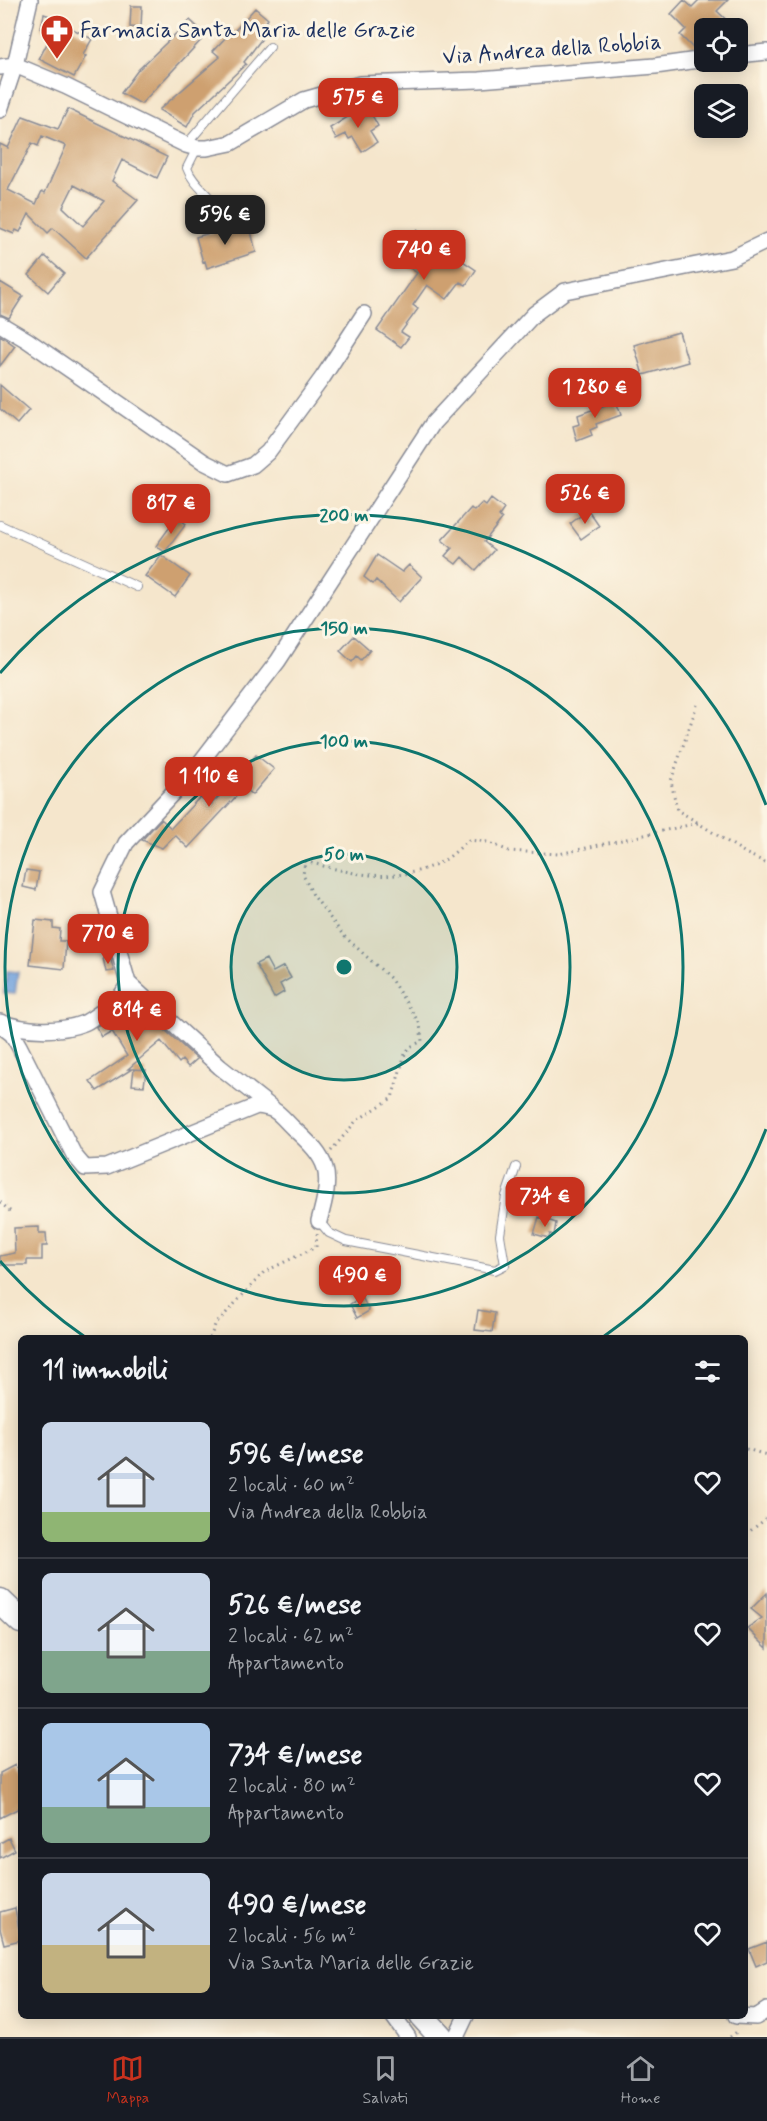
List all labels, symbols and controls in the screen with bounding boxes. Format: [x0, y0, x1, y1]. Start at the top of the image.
pharmacy icon: Farmacia Santa Maria delle Grazie [39, 13, 75, 60]
place label: Farmacia Santa Maria delle Grazie [80, 17, 415, 45]
map controls [694, 18, 748, 138]
button: locate [694, 18, 748, 72]
street label: Via Andrea della Robbia [441, 28, 663, 72]
pin: 575 € [316, 78, 400, 129]
text: 575 € [332, 84, 384, 111]
button: layers [694, 84, 748, 138]
pin: 596 € [183, 195, 267, 246]
text: 596 € [199, 201, 251, 228]
pin: 740 € [382, 230, 466, 281]
text: 740 € [397, 236, 451, 263]
pin: 1 280 € [540, 368, 650, 419]
text: 1 280 € [562, 374, 628, 401]
pin: 526 € [543, 474, 627, 525]
text: 526 € [560, 480, 610, 507]
pin: 817 € [129, 484, 213, 535]
text: 817 € [146, 490, 196, 517]
text: 200 m [319, 504, 369, 528]
text: 150 m [320, 617, 368, 641]
text: 100 m [320, 730, 368, 754]
pin: 1 110 € [154, 757, 264, 808]
text: 1 110 € [179, 763, 239, 790]
text: 50 m [324, 843, 364, 867]
pin: 770 € [66, 914, 150, 965]
text: 770 € [82, 920, 134, 947]
centre of rings [334, 957, 354, 977]
pin: 814 € [95, 991, 179, 1042]
text: 814 € [112, 997, 162, 1024]
pin: 734 € [503, 1177, 587, 1228]
text: 734 € [520, 1183, 570, 1210]
pin: 490 € [318, 1256, 402, 1307]
text: 490 € [333, 1262, 387, 1289]
text: 11 immobili [42, 1354, 168, 1388]
icon: filters [691, 1355, 724, 1388]
text: 596 €/mese [228, 1438, 364, 1472]
icon: home [90, 1446, 162, 1518]
icon: heart [691, 1466, 724, 1499]
text: 2 locali · 60 m² [228, 1472, 355, 1499]
text: Via Andrea della Robbia [228, 1499, 428, 1526]
text: 526 €/mese [228, 1589, 362, 1623]
icon: home [90, 1597, 162, 1669]
icon: heart [691, 1617, 724, 1650]
text: 2 locali · 62 m² [228, 1623, 354, 1650]
text: Appartamento [228, 1650, 344, 1677]
text: 734 €/mese [228, 1739, 362, 1773]
icon: home [90, 1747, 162, 1819]
icon: heart [691, 1767, 724, 1800]
text: 2 locali · 80 m² [228, 1773, 356, 1800]
text: Appartamento [228, 1800, 344, 1827]
text: 490 €/mese [228, 1889, 367, 1923]
icon: home [90, 1897, 162, 1969]
icon: heart [691, 1917, 724, 1950]
text: 2 locali · 56 m² [228, 1923, 356, 1950]
text: Via Santa Maria delle Grazie [228, 1950, 474, 1977]
tab: Mappa [107, 2052, 149, 2109]
tab: Salvati [362, 2052, 408, 2109]
tab: Home [621, 2052, 660, 2109]

